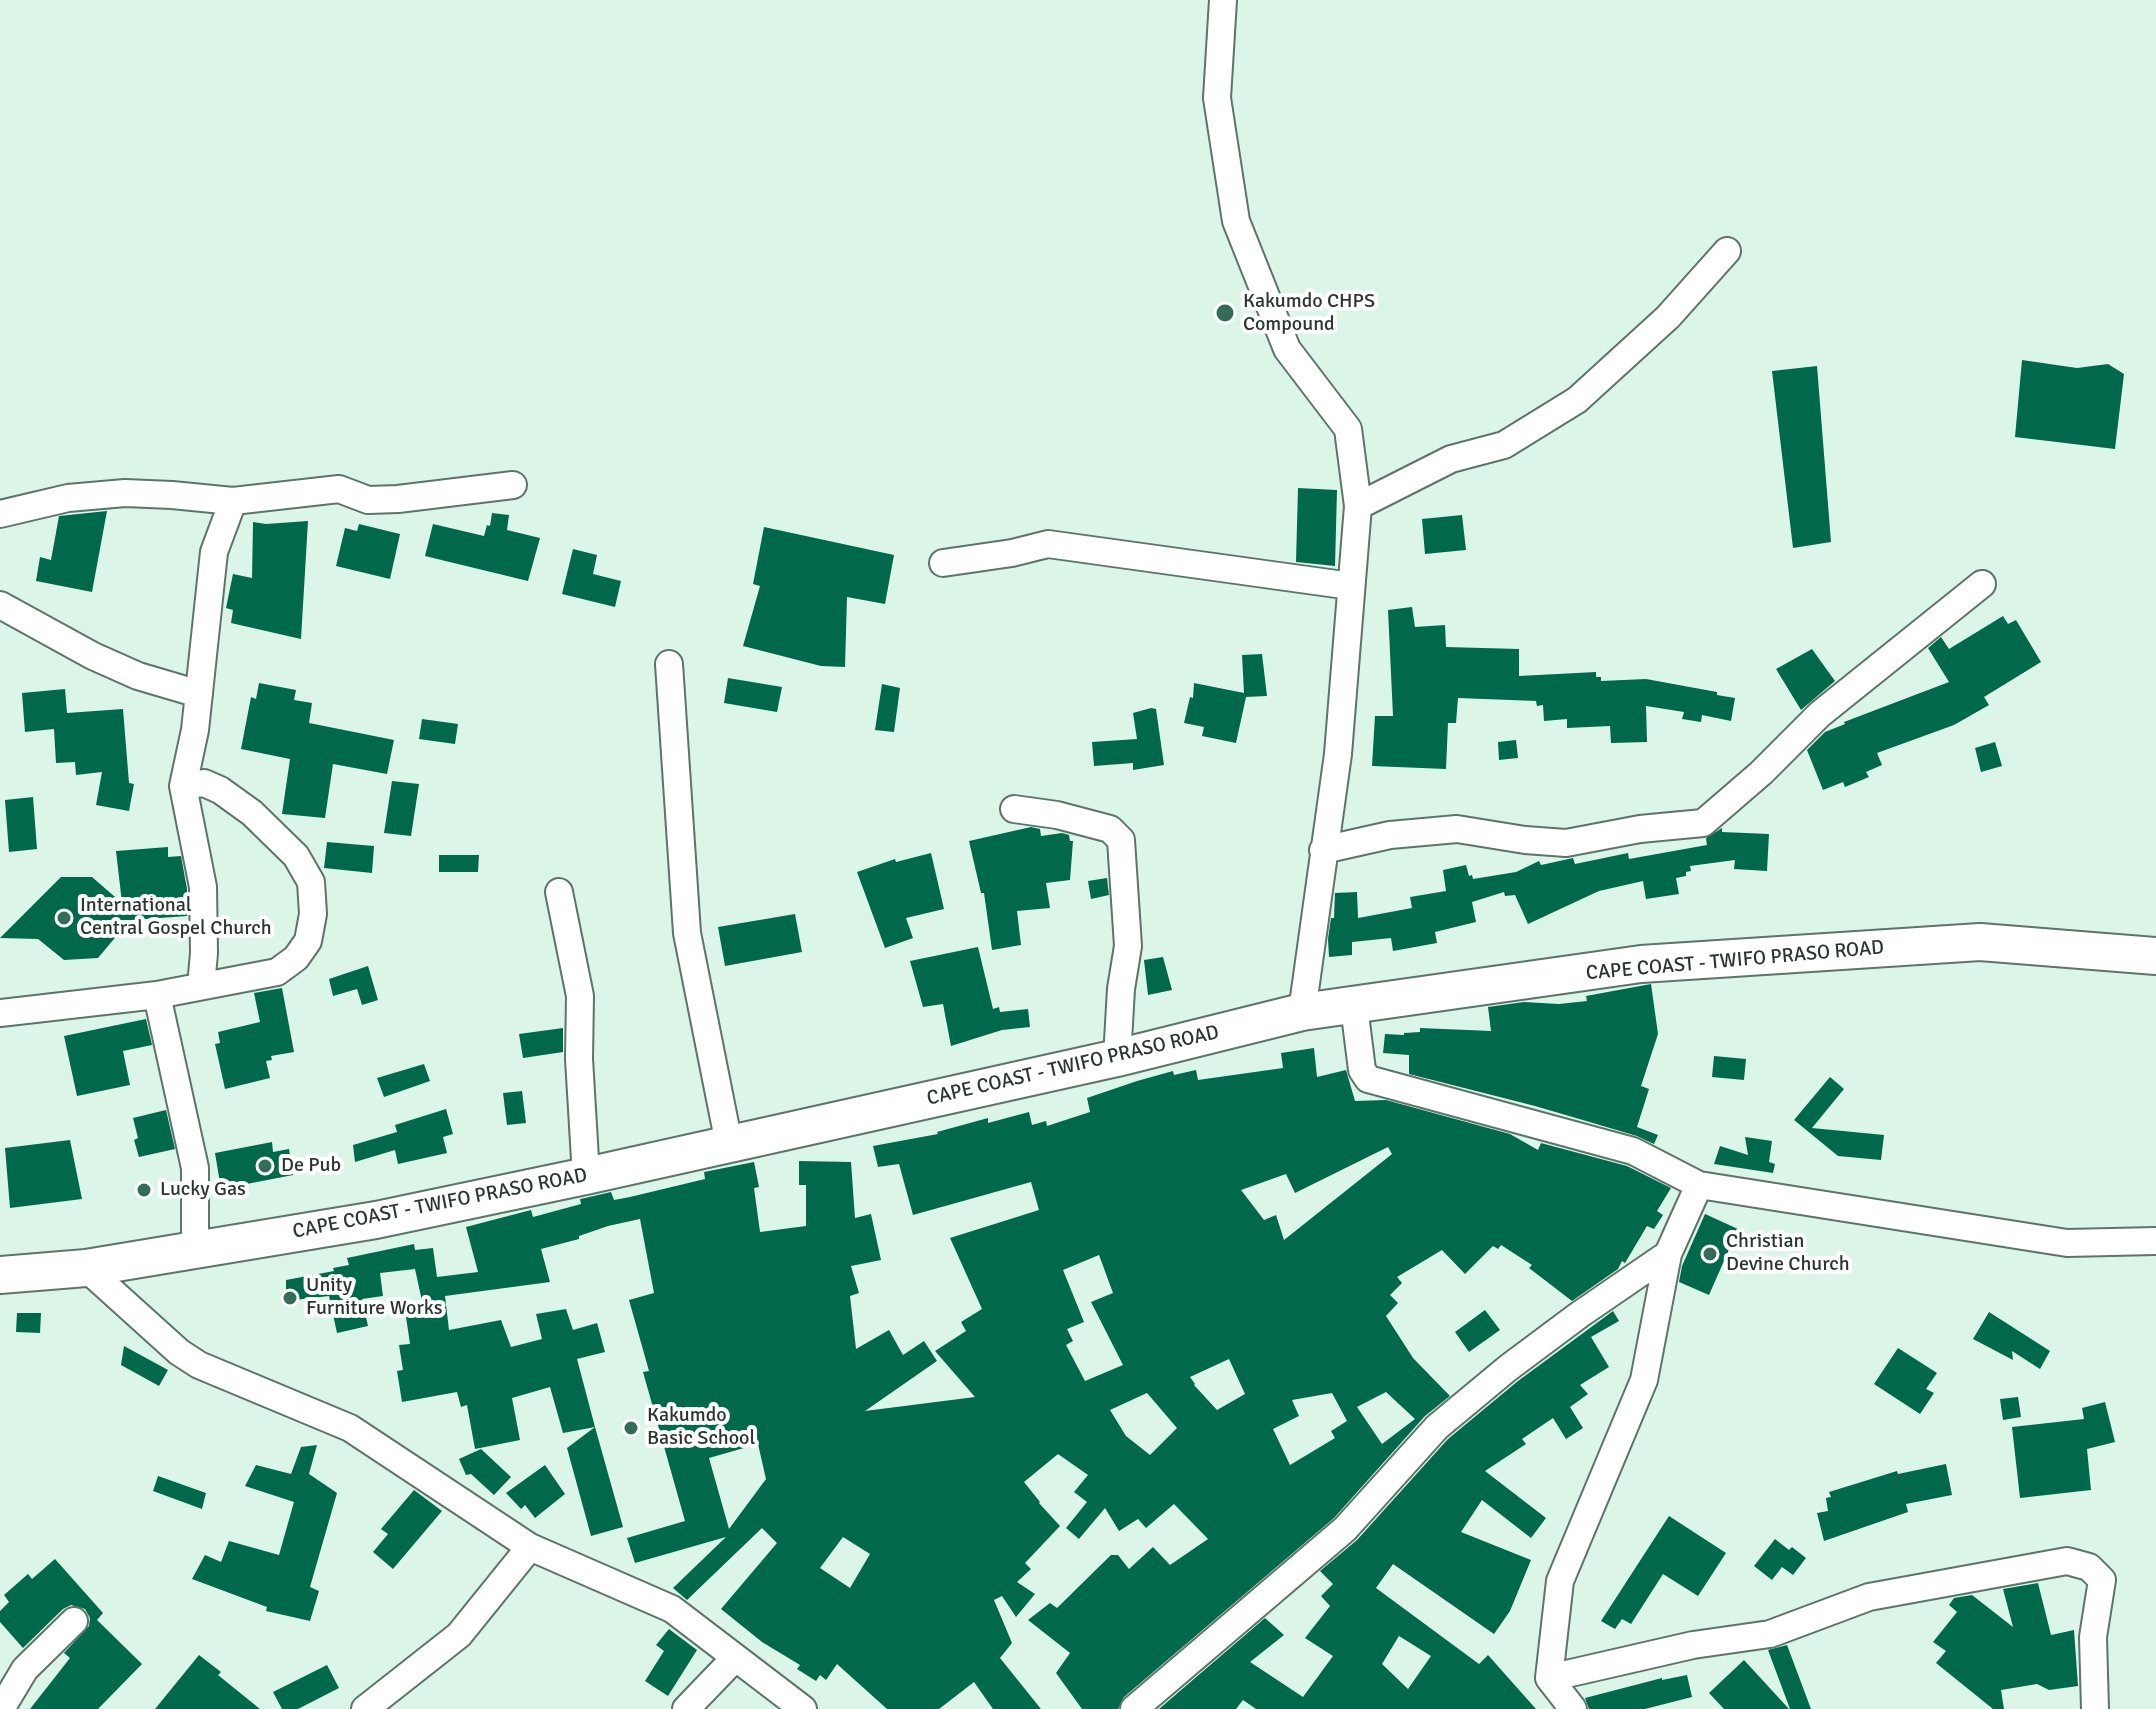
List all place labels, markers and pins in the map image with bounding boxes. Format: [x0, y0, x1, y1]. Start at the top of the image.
place label: Kakumdo CHPS Compound [1243, 290, 1375, 337]
marker: Kakumdo CHPS Compound [1214, 302, 1236, 324]
place label: International Central Gospel Church [80, 894, 272, 941]
marker: International Central Gospel Church [55, 909, 73, 927]
place label: De Pub [281, 1154, 341, 1178]
marker: De Pub [256, 1157, 274, 1175]
place label: Lucky Gas [160, 1178, 246, 1202]
marker: Lucky Gas [135, 1181, 153, 1199]
place label: Christian Devine Church [1726, 1230, 1850, 1277]
marker: Christian Devine Church [1701, 1245, 1719, 1263]
place label: Unity Furniture Works [306, 1274, 443, 1321]
marker: Unity Furniture Works [281, 1289, 299, 1307]
place label: Kakumdo Basic School [647, 1404, 755, 1451]
marker: Kakumdo Basic School [622, 1419, 640, 1437]

